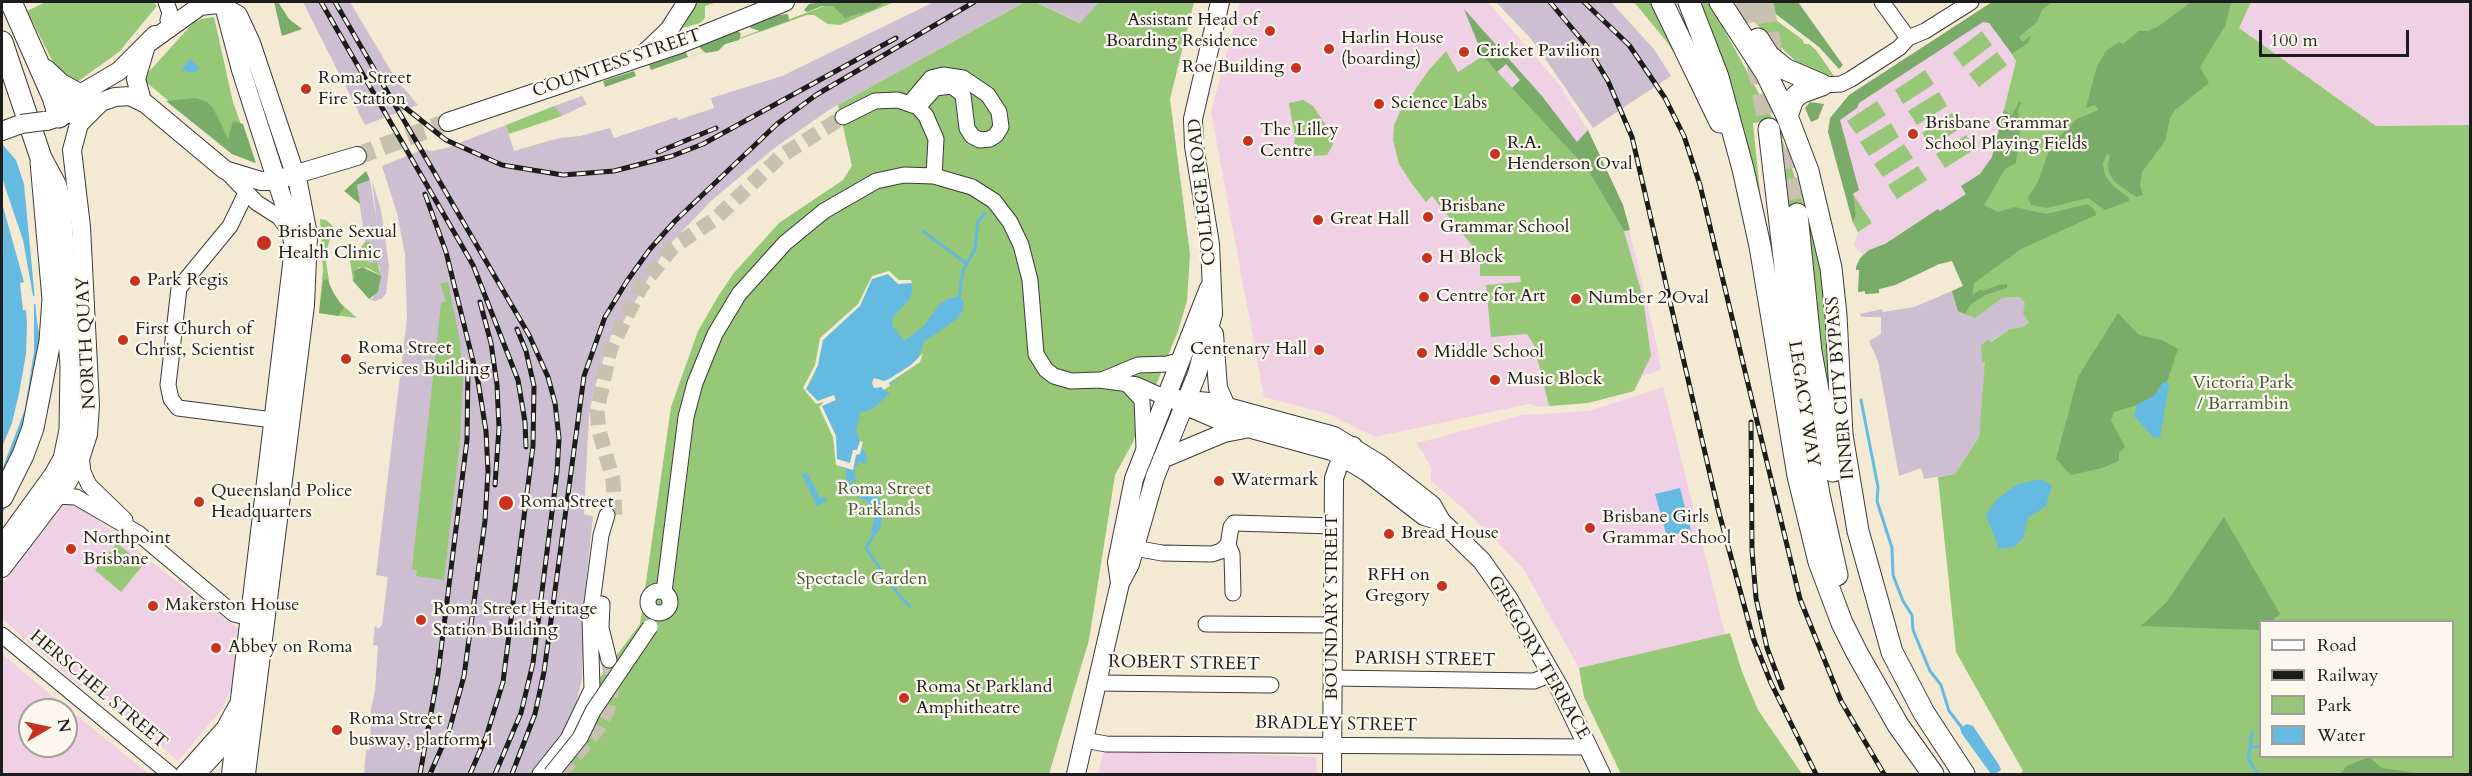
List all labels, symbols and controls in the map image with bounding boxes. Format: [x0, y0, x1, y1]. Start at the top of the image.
place label: Assistant Head of Boarding Residence [1106, 10, 1258, 52]
scale bar [2262, 18, 2412, 56]
marker: Assistant Head of Boarding Residence [1263, 24, 1277, 38]
street label: COUNTESS STREET [530, 25, 704, 103]
place label: Harlin House (boarding) [1341, 28, 1444, 70]
text: 100 m [2270, 28, 2318, 53]
place label: Cricket Pavilion [1476, 41, 1600, 63]
marker: Harlin House (boarding) [1322, 42, 1336, 56]
marker: Cricket Pavilion [1457, 45, 1471, 59]
place label: Roe Building [1182, 57, 1284, 79]
marker: Roe Building [1289, 61, 1303, 75]
place label: Roma Street Fire Station [318, 68, 411, 110]
marker: Roma Street Fire Station [299, 82, 313, 96]
place label: Science Labs [1391, 93, 1487, 115]
marker: Science Labs [1372, 97, 1386, 111]
place label: Brisbane Grammar School Playing Fields [1925, 113, 2087, 156]
street label: COLLEGE ROAD [1185, 117, 1221, 267]
place label: The Lilley Centre [1260, 120, 1339, 162]
marker: Brisbane Grammar School Playing Fields [1906, 127, 1920, 141]
place label: R.A. Henderson Oval [1507, 133, 1633, 176]
marker: The Lilley Centre [1241, 134, 1255, 148]
marker: R.A. Henderson Oval [1488, 147, 1502, 161]
place label: Brisbane Grammar School [1440, 196, 1569, 238]
place label: Great Hall [1330, 209, 1409, 231]
marker: Brisbane Grammar School [1421, 210, 1435, 224]
marker: Great Hall [1311, 213, 1325, 227]
place label: Brisbane Sexual Health Clinic [278, 222, 397, 264]
marker: Brisbane Sexual Health Clinic [255, 234, 273, 252]
place label: H Block [1439, 247, 1503, 269]
marker: H Block [1420, 251, 1434, 265]
place label: Park Regis [147, 270, 228, 292]
marker: Park Regis [128, 274, 142, 288]
street label: NORTH QUAY [73, 276, 101, 410]
place label: Centre for Art [1436, 286, 1545, 308]
place label: Number 2 Oval [1588, 288, 1709, 310]
marker: Centre for Art [1417, 290, 1431, 304]
marker: Number 2 Oval [1569, 292, 1583, 306]
street label: INNER CITY BYPASS [1822, 296, 1860, 480]
place label: First Church of Christ, Scientist [135, 319, 255, 362]
marker: First Church of Christ, Scientist [116, 333, 130, 347]
place label: Roma Street Services Building [358, 338, 490, 380]
place label: Centenary Hall [1190, 339, 1307, 361]
street label: LEGACY WAY [1782, 340, 1824, 468]
place label: Middle School [1434, 342, 1544, 364]
marker: Centenary Hall [1312, 343, 1326, 357]
marker: Middle School [1415, 346, 1429, 360]
marker: Roma Street Services Building [339, 352, 353, 366]
place label: Music Block [1507, 369, 1602, 391]
marker: Music Block [1488, 373, 1502, 387]
park label: Victoria Park / Barrambin [2193, 373, 2293, 416]
place label: Watermark [1231, 470, 1318, 492]
marker: Watermark [1212, 474, 1226, 488]
park label: Roma Street Parklands [837, 479, 931, 522]
place label: Queensland Police Headquarters [211, 481, 352, 524]
place label: Roma Street [520, 492, 613, 514]
marker: Roma Street [497, 494, 515, 512]
marker: Queensland Police Headquarters [192, 495, 206, 509]
place label: Brisbane Girls Grammar School [1602, 507, 1731, 550]
street label: BOUNDARY STREET [1322, 514, 1344, 700]
marker: Brisbane Girls Grammar School [1583, 521, 1597, 535]
place label: Bread House [1401, 523, 1499, 545]
marker: Bread House [1382, 527, 1396, 541]
place label: Northpoint Brisbane [83, 528, 171, 570]
marker: Northpoint Brisbane [64, 542, 78, 556]
place label: RFH on Gregory [1365, 565, 1430, 608]
park label: Spectacle Garden [797, 569, 927, 591]
street label: GREGORY TERRACE [1482, 572, 1594, 744]
marker: RFH on Gregory [1435, 579, 1449, 593]
place label: Makerston House [165, 595, 299, 617]
marker: Makerston House [146, 599, 160, 613]
place label: Roma Street Heritage Station Building [433, 599, 598, 642]
marker: Roma Street Heritage Station Building [414, 613, 428, 627]
legend [2259, 620, 2454, 758]
street label: HERSCHEL STREET [25, 626, 171, 754]
text: Road [2317, 633, 2357, 658]
place label: Abbey on Roma [228, 637, 353, 659]
marker: Abbey on Roma [209, 641, 223, 655]
street label: PARISH STREET [1354, 648, 1496, 672]
street label: ROBERT STREET [1108, 652, 1260, 676]
text: Railway [2317, 663, 2379, 688]
place label: Roma St Parkland Amphitheatre [916, 677, 1052, 720]
marker: Roma St Parkland Amphitheatre [897, 691, 911, 705]
text: Park [2317, 693, 2352, 718]
north arrow [18, 698, 78, 758]
place label: Roma Street busway, platform 1 [349, 709, 494, 752]
street label: BRADLEY STREET [1255, 713, 1417, 737]
text: N [52, 717, 76, 734]
marker: Roma Street busway, platform 1 [330, 723, 344, 737]
text: Water [2317, 723, 2365, 748]

